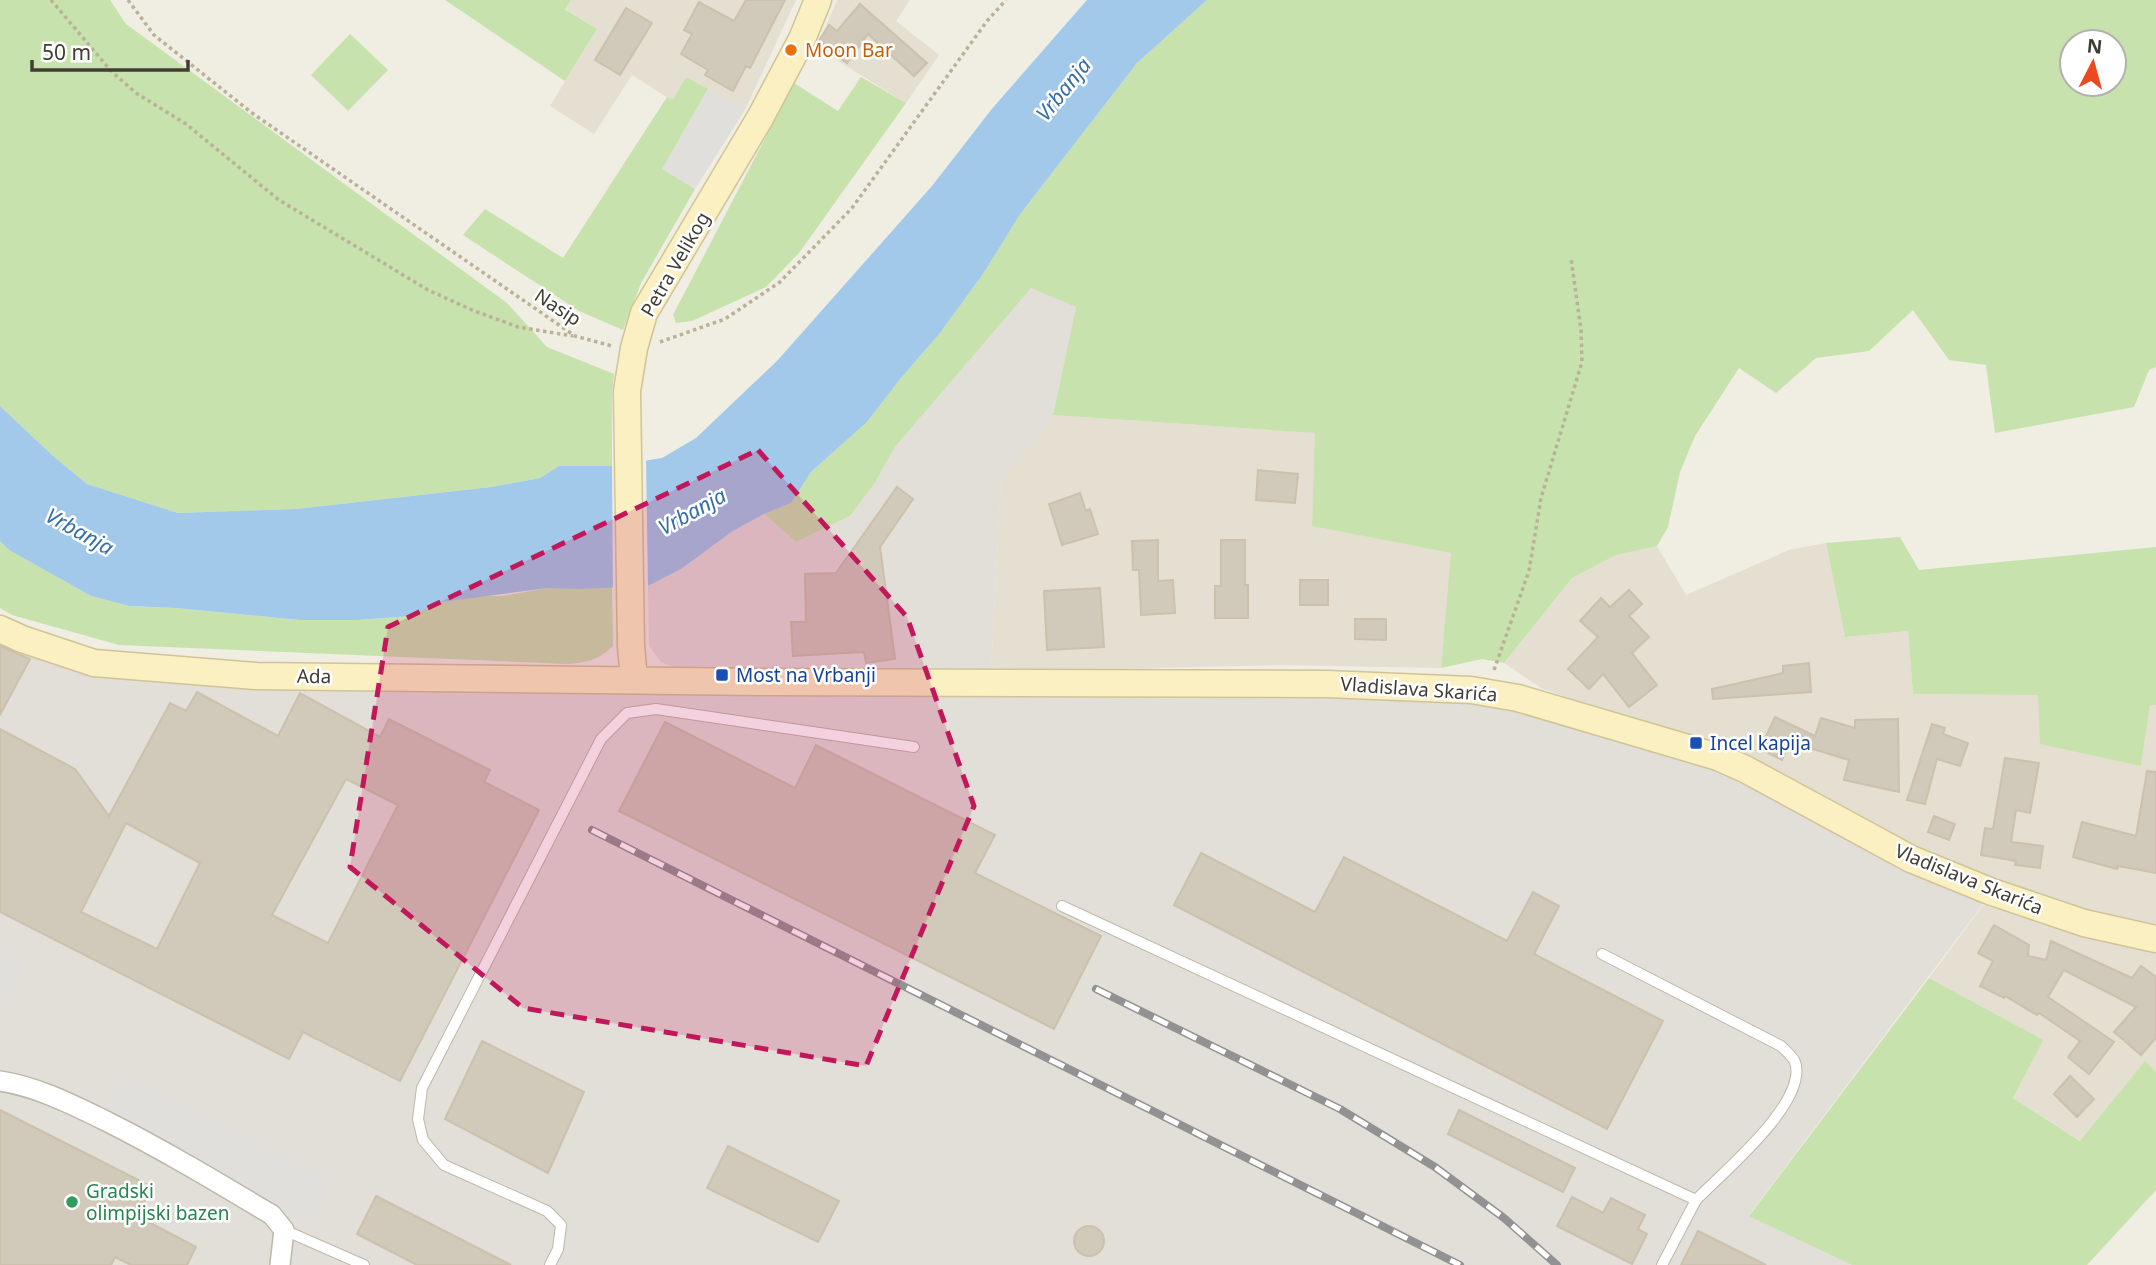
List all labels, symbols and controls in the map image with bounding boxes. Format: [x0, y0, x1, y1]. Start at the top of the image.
scale bar [32, 28, 187, 72]
north arrow [2058, 28, 2128, 98]
text: N [2086, 32, 2104, 60]
place label: Moon Bar [805, 37, 893, 63]
text: 50 m [42, 38, 91, 66]
marker: Moon Bar [783, 42, 799, 58]
water label: Vrbanja [1029, 52, 1097, 126]
street label: Petra Velikog [634, 207, 716, 321]
street label: Nasip [530, 282, 586, 332]
water label: Vrbanja [653, 481, 731, 541]
water label: Vrbanja [41, 501, 119, 561]
place label: Most na Vrbanji [736, 662, 876, 688]
street label: Ada [297, 663, 331, 689]
marker: Most na Vrbanji [714, 667, 730, 683]
street label: Vladislava Skarića [1340, 671, 1498, 707]
place label: Incel kapija [1710, 730, 1811, 756]
marker: Incel kapija [1688, 735, 1704, 751]
street label: Vladislava Skarića [1891, 837, 2047, 921]
place label: Gradski olimpijski bazen [86, 1178, 229, 1226]
marker: Gradski olimpijski bazen [64, 1194, 80, 1210]

